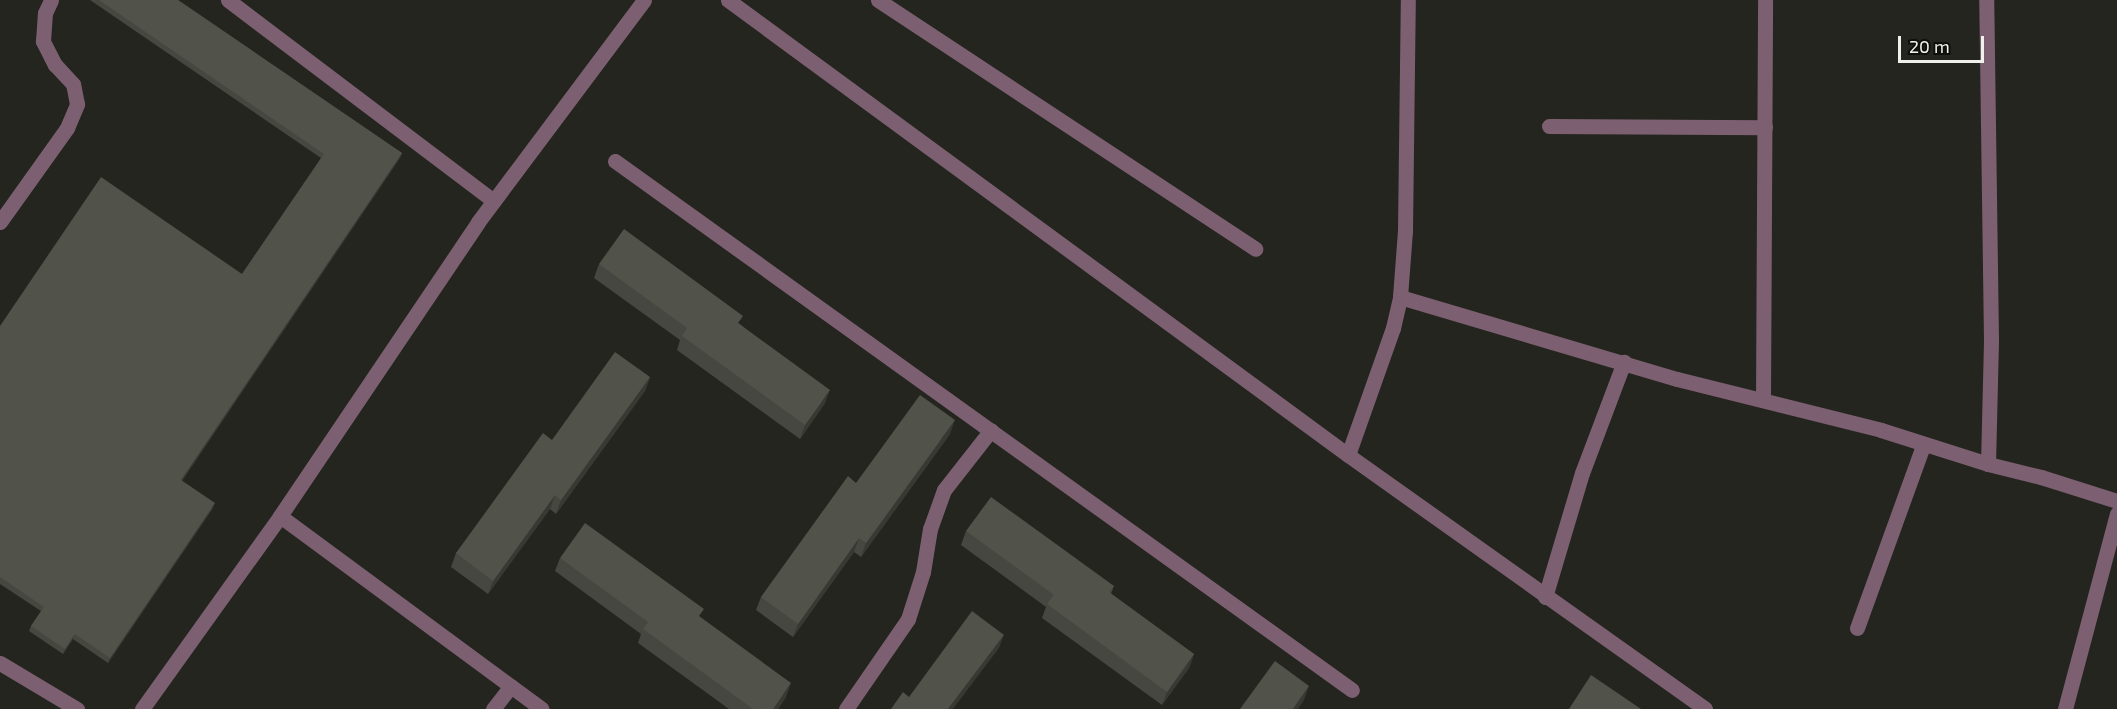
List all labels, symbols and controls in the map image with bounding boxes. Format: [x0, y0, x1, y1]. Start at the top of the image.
scale bar [1901, 24, 1986, 62]
text: 20 m [1909, 35, 1950, 57]

